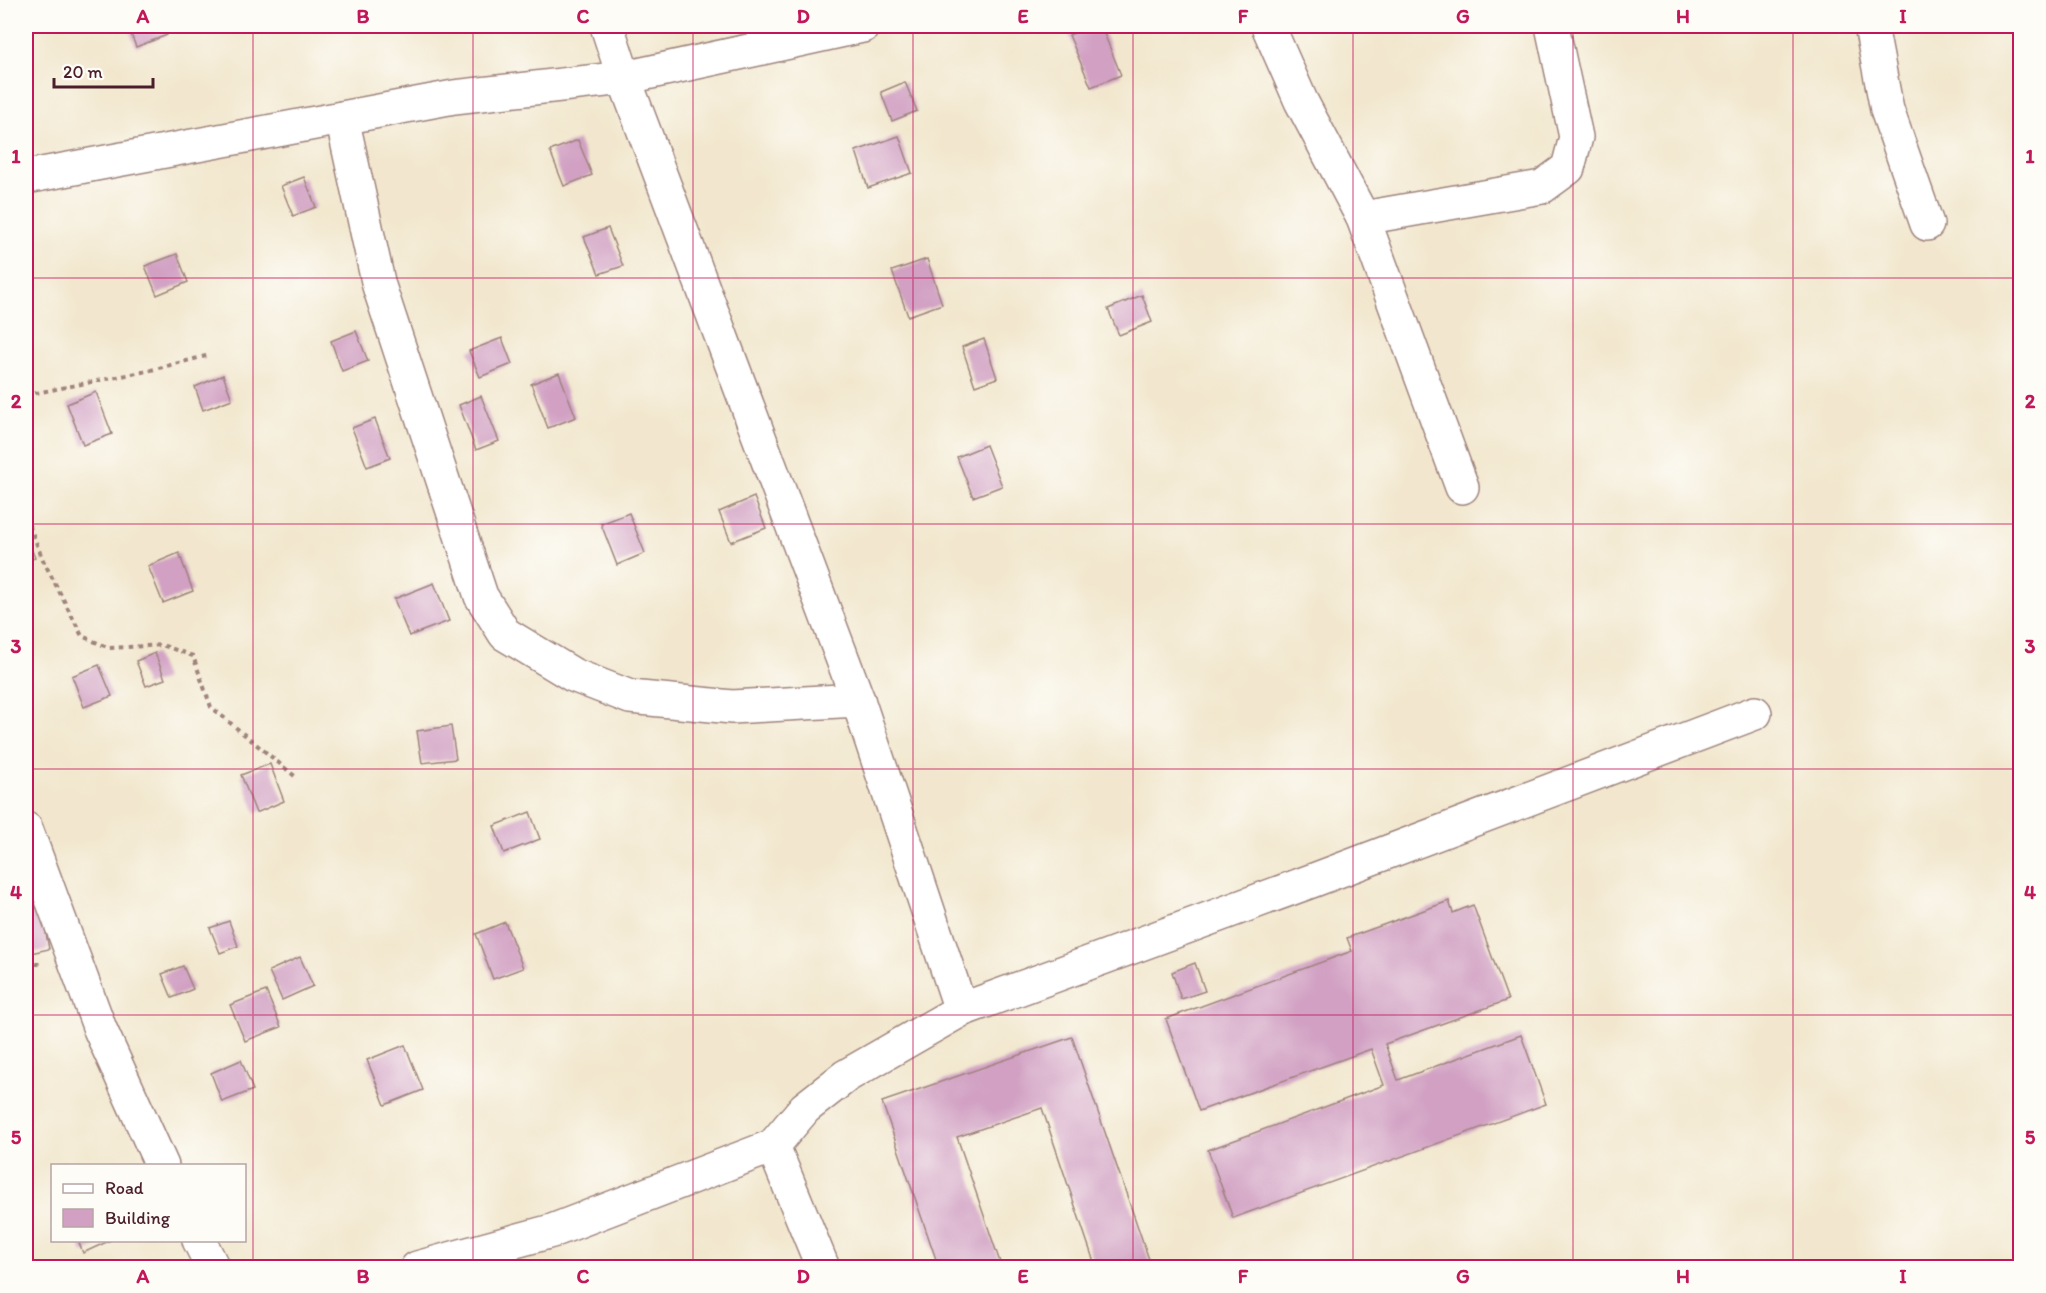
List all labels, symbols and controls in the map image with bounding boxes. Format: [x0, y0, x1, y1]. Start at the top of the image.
text: A [136, 4, 150, 28]
text: B [357, 4, 370, 28]
text: C [577, 4, 590, 28]
text: D [796, 4, 810, 28]
text: E [1017, 4, 1029, 28]
text: F [1238, 4, 1249, 28]
text: G [1456, 4, 1470, 28]
text: H [1676, 4, 1690, 28]
text: I [1899, 4, 1907, 28]
scale bar [54, 51, 153, 89]
text: 20 m [63, 61, 103, 83]
text: 1 [11, 144, 21, 168]
text: 1 [2025, 144, 2035, 168]
text: 2 [11, 389, 22, 413]
text: 2 [2025, 389, 2036, 413]
text: 3 [11, 634, 22, 658]
text: 3 [2025, 634, 2036, 658]
text: 4 [10, 880, 22, 904]
text: 4 [2024, 880, 2036, 904]
text: 5 [11, 1125, 22, 1149]
text: 5 [2025, 1125, 2036, 1149]
legend [51, 1164, 246, 1242]
text: Road [105, 1177, 144, 1199]
text: Building [105, 1207, 171, 1229]
text: A [136, 1264, 150, 1288]
text: B [357, 1264, 370, 1288]
text: C [577, 1264, 590, 1288]
text: D [796, 1264, 810, 1288]
text: E [1017, 1264, 1029, 1288]
text: F [1238, 1264, 1249, 1288]
text: G [1456, 1264, 1470, 1288]
text: H [1676, 1264, 1690, 1288]
text: I [1899, 1264, 1907, 1288]

